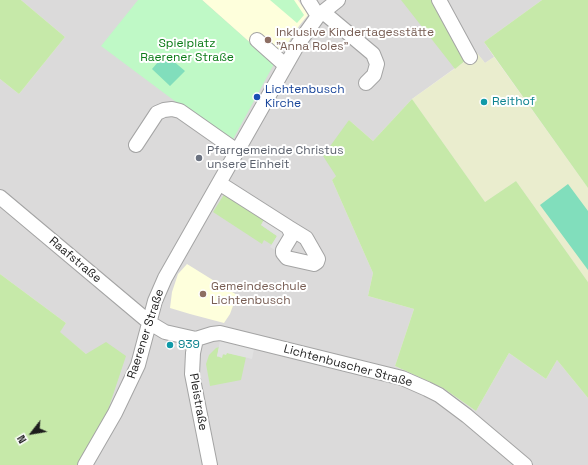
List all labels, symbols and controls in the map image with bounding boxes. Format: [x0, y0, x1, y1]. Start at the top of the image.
place label: Inklusive Kindertagesstätte "Anna Roles" [276, 26, 434, 54]
marker: Inklusive Kindertagesstätte "Anna Roles" [263, 35, 273, 45]
park label: Spielplatz Raerener Straße [140, 37, 234, 65]
place label: Lichtenbusch Kirche [265, 83, 345, 111]
marker: Lichtenbusch Kirche [252, 92, 262, 102]
place label: Reithof [492, 95, 535, 109]
marker: Reithof [479, 97, 489, 107]
place label: Pfarrgemeinde Christus unsere Einheit [207, 144, 343, 172]
marker: Pfarrgemeinde Christus unsere Einheit [194, 153, 204, 163]
street label: Raafstraße [46, 234, 104, 286]
place label: Gemeindeschule Lichtenbusch [211, 280, 307, 308]
street label: Raerener Straße [125, 287, 167, 381]
marker: Gemeindeschule Lichtenbusch [198, 289, 208, 299]
place label: 939 [178, 338, 200, 352]
marker: 939 [165, 340, 175, 350]
street label: Lichtenbuscher Straße [282, 342, 414, 390]
street label: Pleistraße [186, 372, 210, 432]
north arrow [12, 413, 52, 453]
text: N [14, 432, 30, 446]

